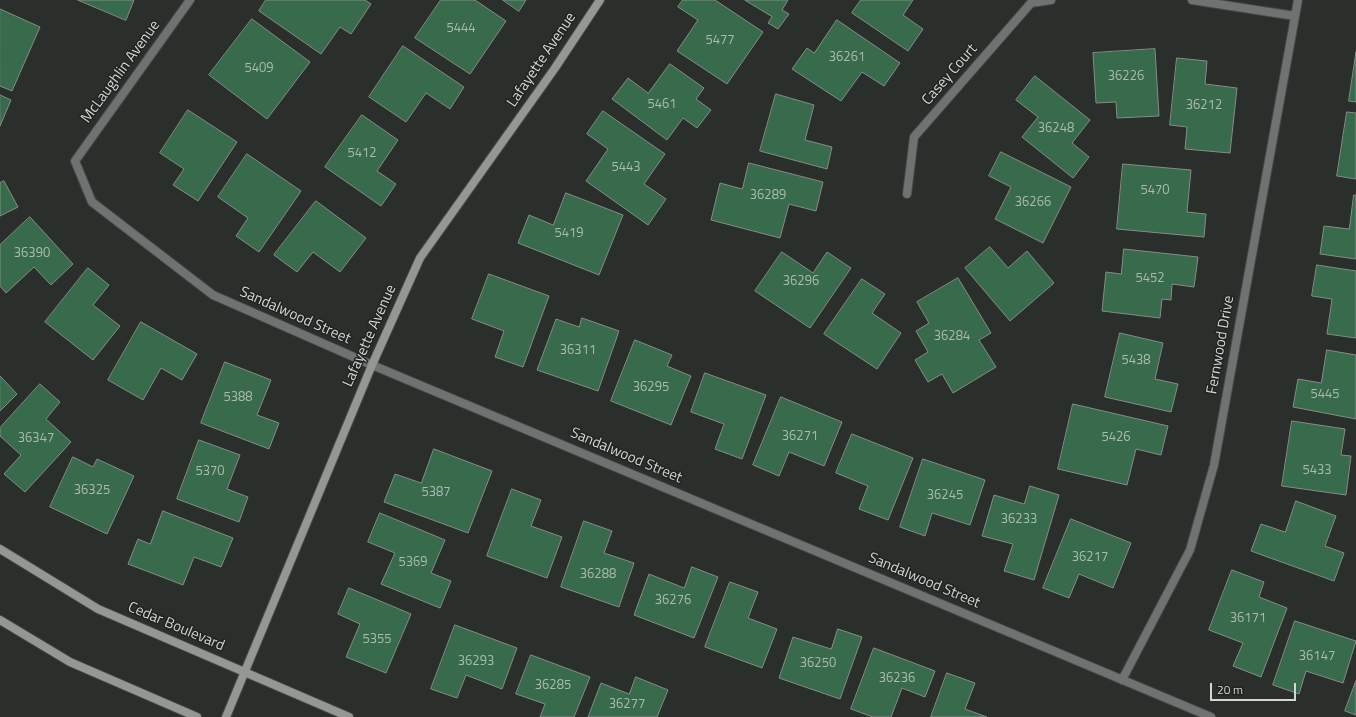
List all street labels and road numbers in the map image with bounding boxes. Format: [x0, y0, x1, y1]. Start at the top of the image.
street label: Lafayette Avenue [504, 9, 580, 111]
street label: McLaughlin Avenue [78, 17, 164, 127]
street label: Casey Court [919, 41, 981, 109]
street label: Lafayette Avenue [339, 282, 401, 390]
street label: Sandalwood Street [237, 283, 353, 349]
street label: Fernwood Drive [1203, 294, 1239, 396]
street label: Sandalwood Street [567, 424, 685, 488]
street label: Sandalwood Street [865, 549, 983, 613]
street label: Cedar Boulevard [125, 599, 227, 655]

